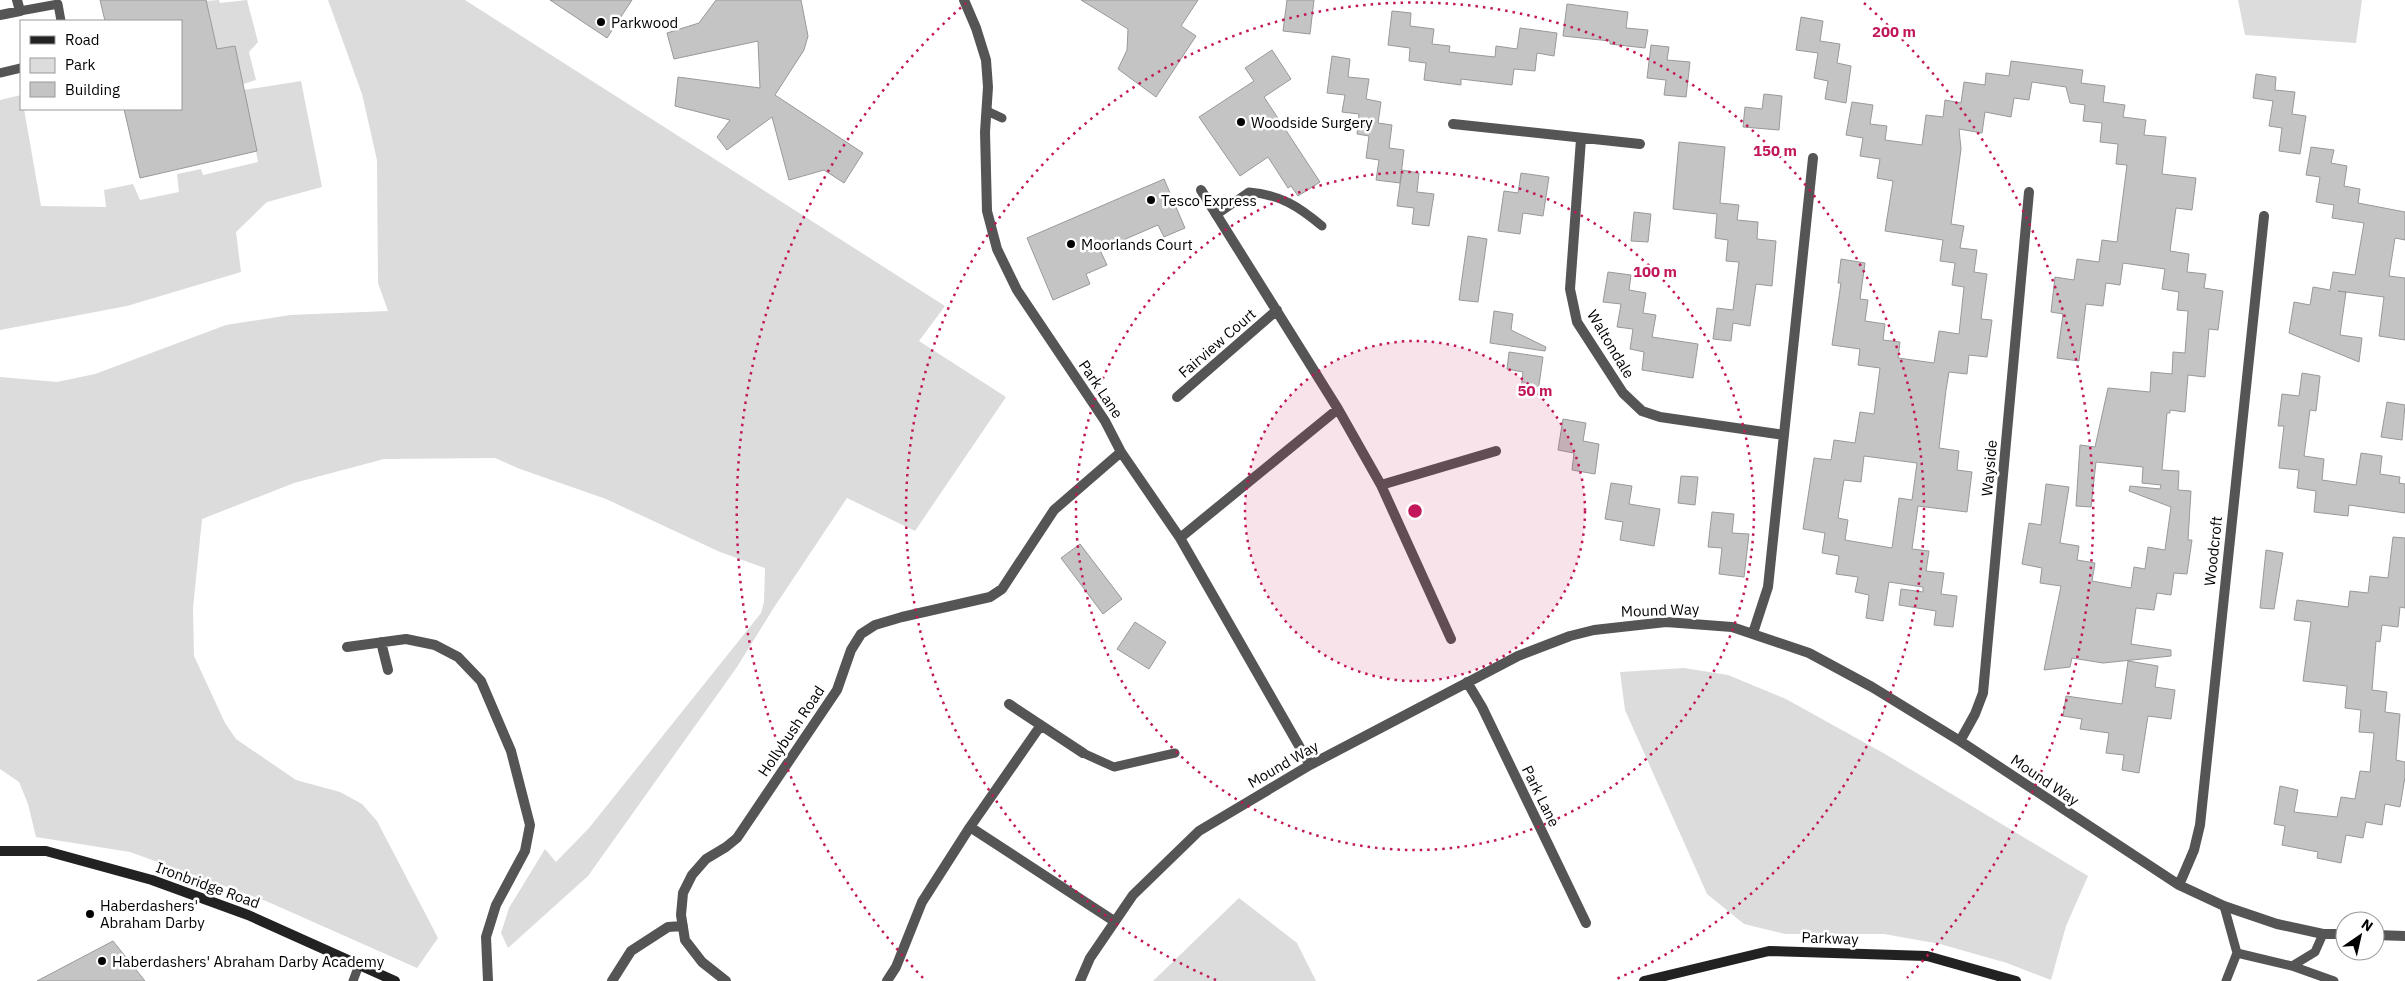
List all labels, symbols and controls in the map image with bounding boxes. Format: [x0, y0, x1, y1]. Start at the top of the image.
place label: Parkwood [611, 13, 678, 32]
marker: Parkwood [595, 16, 607, 28]
legend [20, 20, 182, 110]
text: 200 m [1872, 22, 1916, 41]
text: Road [65, 30, 100, 49]
text: Park [65, 55, 95, 74]
text: Building [65, 80, 120, 99]
place label: Woodside Surgery [1251, 113, 1373, 132]
marker: Woodside Surgery [1235, 116, 1247, 128]
text: 150 m [1753, 141, 1797, 160]
place label: Tesco Express [1161, 191, 1257, 210]
marker: Tesco Express [1145, 194, 1157, 206]
place label: Moorlands Court [1081, 235, 1193, 254]
marker: Moorlands Court [1065, 238, 1077, 250]
text: 100 m [1633, 262, 1677, 281]
street label: Fairview Court [1174, 304, 1260, 382]
street label: Waltondale [1583, 306, 1639, 382]
street label: Park Lane [1075, 356, 1127, 422]
text: 50 m [1518, 381, 1552, 400]
street label: Wayside [1977, 439, 2001, 497]
centre of rings [1406, 502, 1424, 520]
street label: Woodcroft [2200, 515, 2226, 587]
street label: Mound Way [1620, 599, 1700, 621]
street label: Hollybush Road [754, 682, 828, 780]
street label: Mound Way [1244, 736, 1322, 792]
street label: Mound Way [2007, 750, 2083, 810]
street label: Park Lane [1518, 762, 1564, 830]
street label: Ironbridge Road [153, 857, 263, 913]
place label: Haberdashers' Abraham Darby [100, 896, 205, 932]
marker: Haberdashers' Abraham Darby [84, 908, 96, 920]
north arrow [2335, 911, 2385, 961]
text: N [2358, 915, 2377, 936]
street label: Parkway [1801, 928, 1859, 949]
place label: Haberdashers' Abraham Darby Academy [112, 952, 385, 971]
marker: Haberdashers' Abraham Darby Academy [96, 955, 108, 967]

